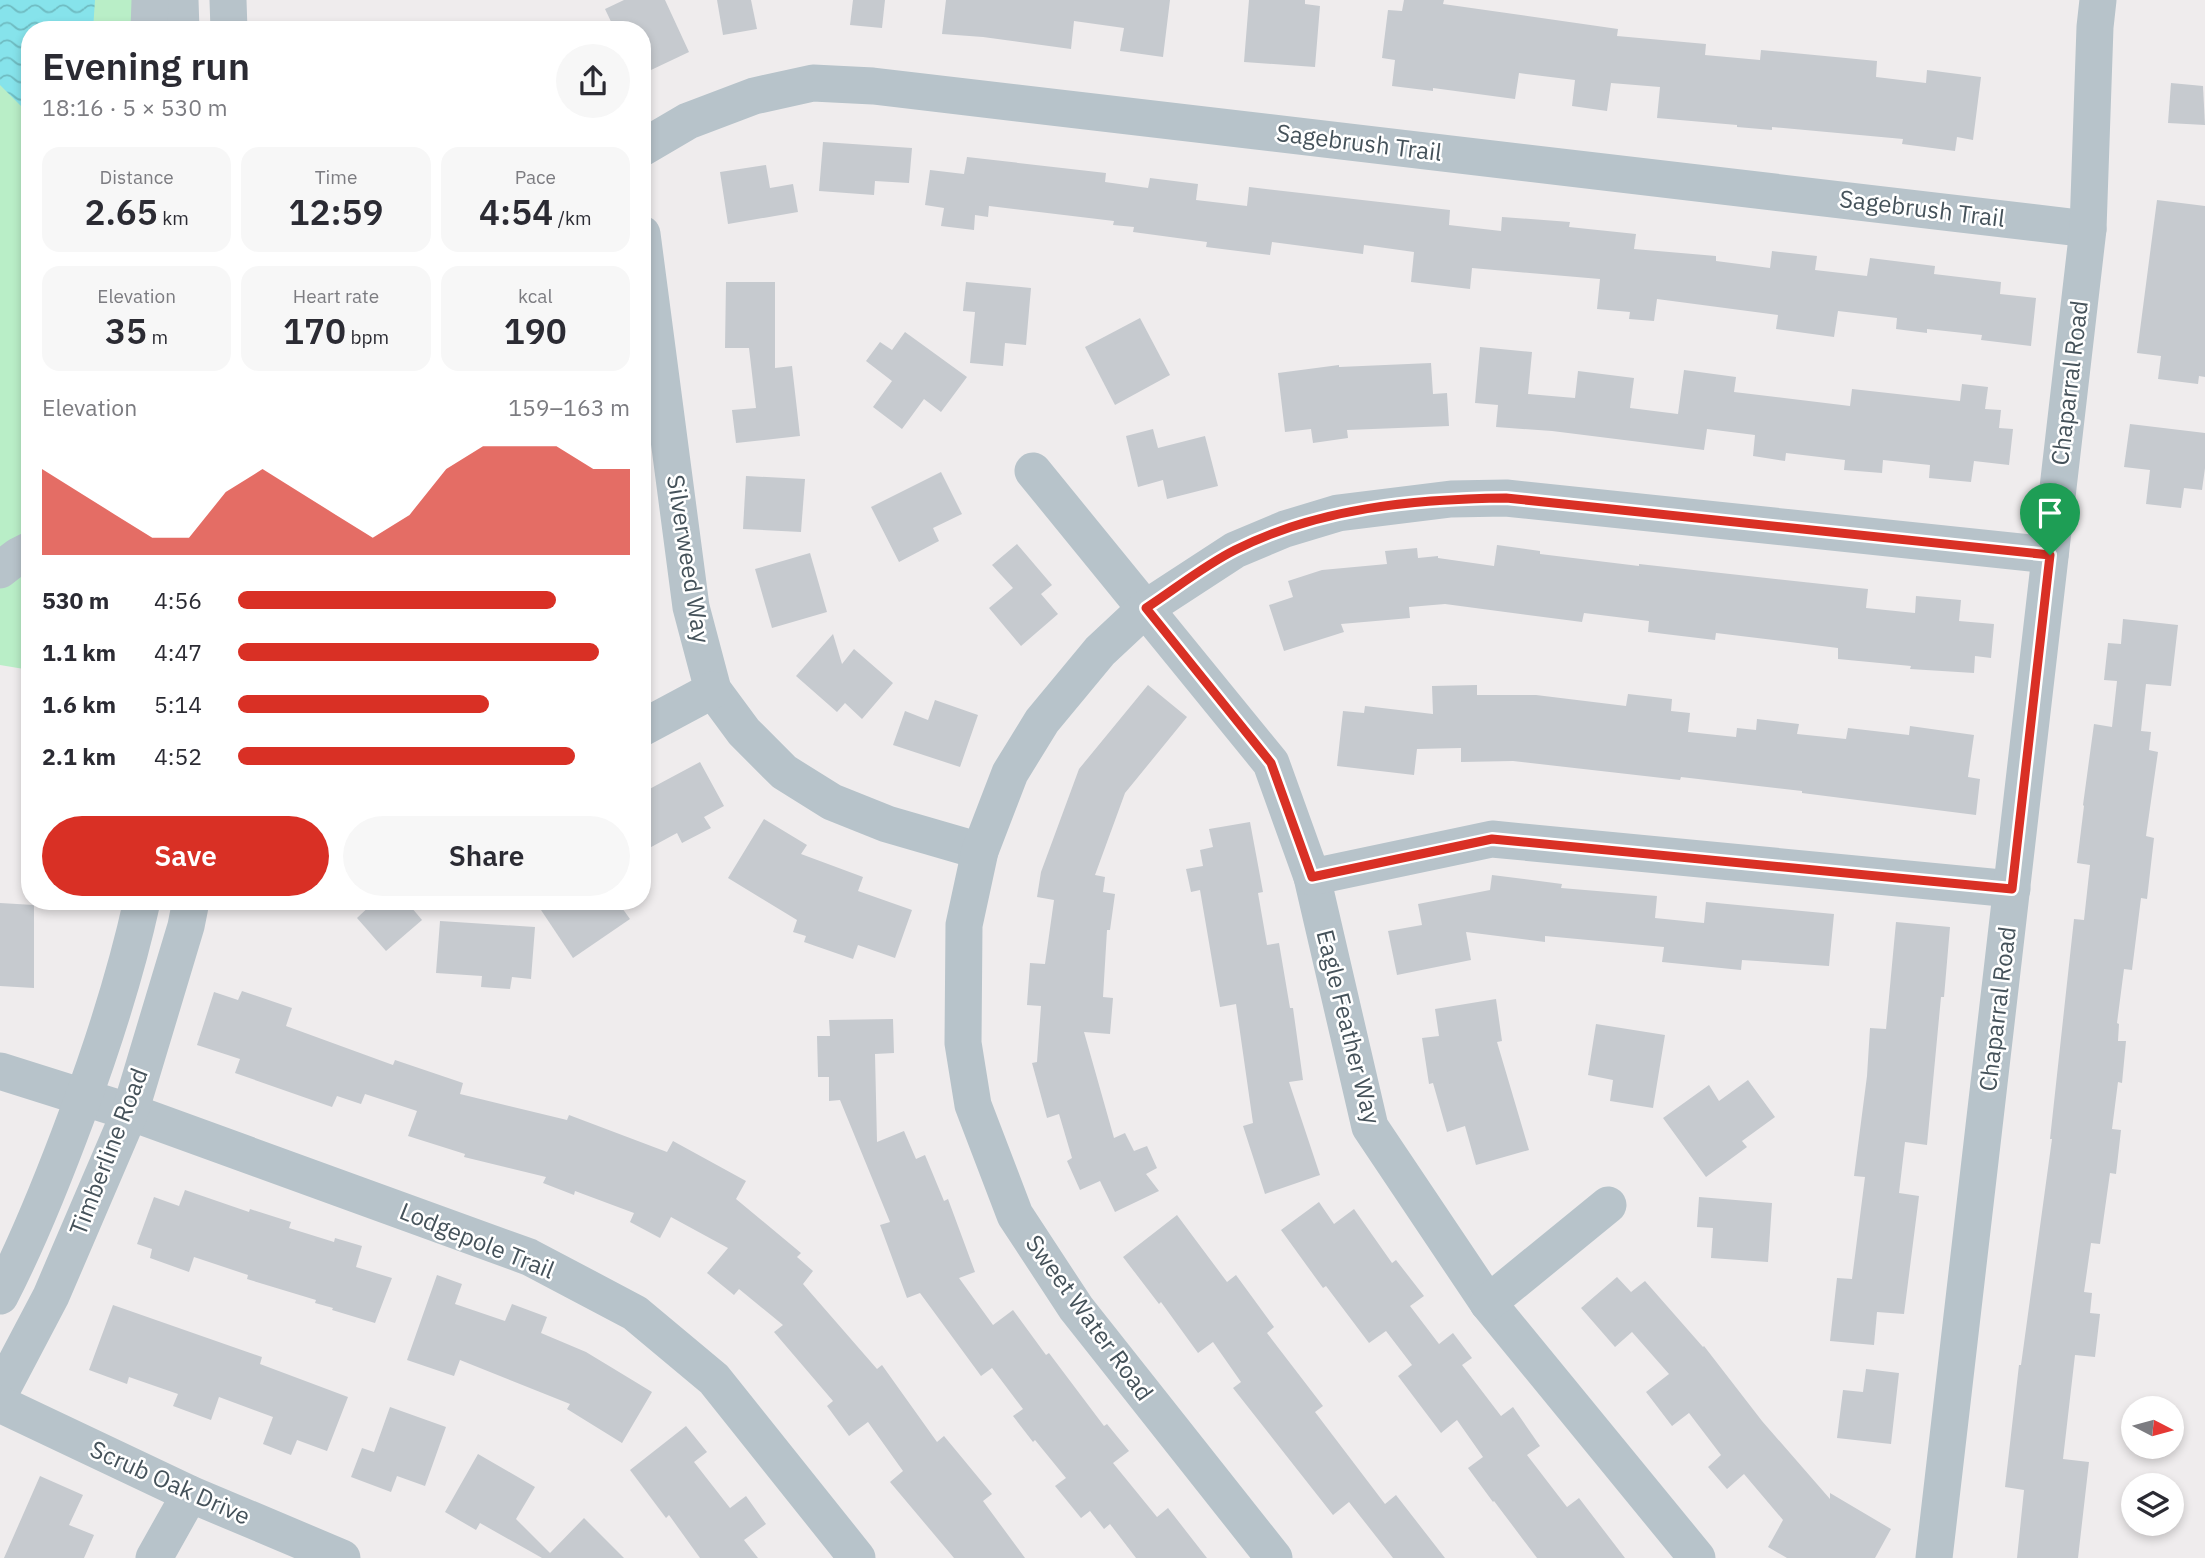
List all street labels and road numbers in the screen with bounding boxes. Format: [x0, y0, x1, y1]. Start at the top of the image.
street label: Sagebrush Trail [1275, 116, 1444, 168]
street label: Sagebrush Trail [1838, 182, 2007, 234]
street label: Chaparral Road [2043, 299, 2095, 467]
street label: Silverweed Way [660, 472, 718, 645]
street label: Chaparral Road [1971, 925, 2023, 1093]
street label: Eagle Feather Way [1309, 926, 1389, 1127]
street label: Timberline Road [61, 1063, 155, 1240]
street label: Lodgepole Trail [395, 1194, 560, 1286]
street label: Sweet Water Road [1019, 1228, 1161, 1407]
street label: Scrub Oak Drive [85, 1433, 255, 1532]

